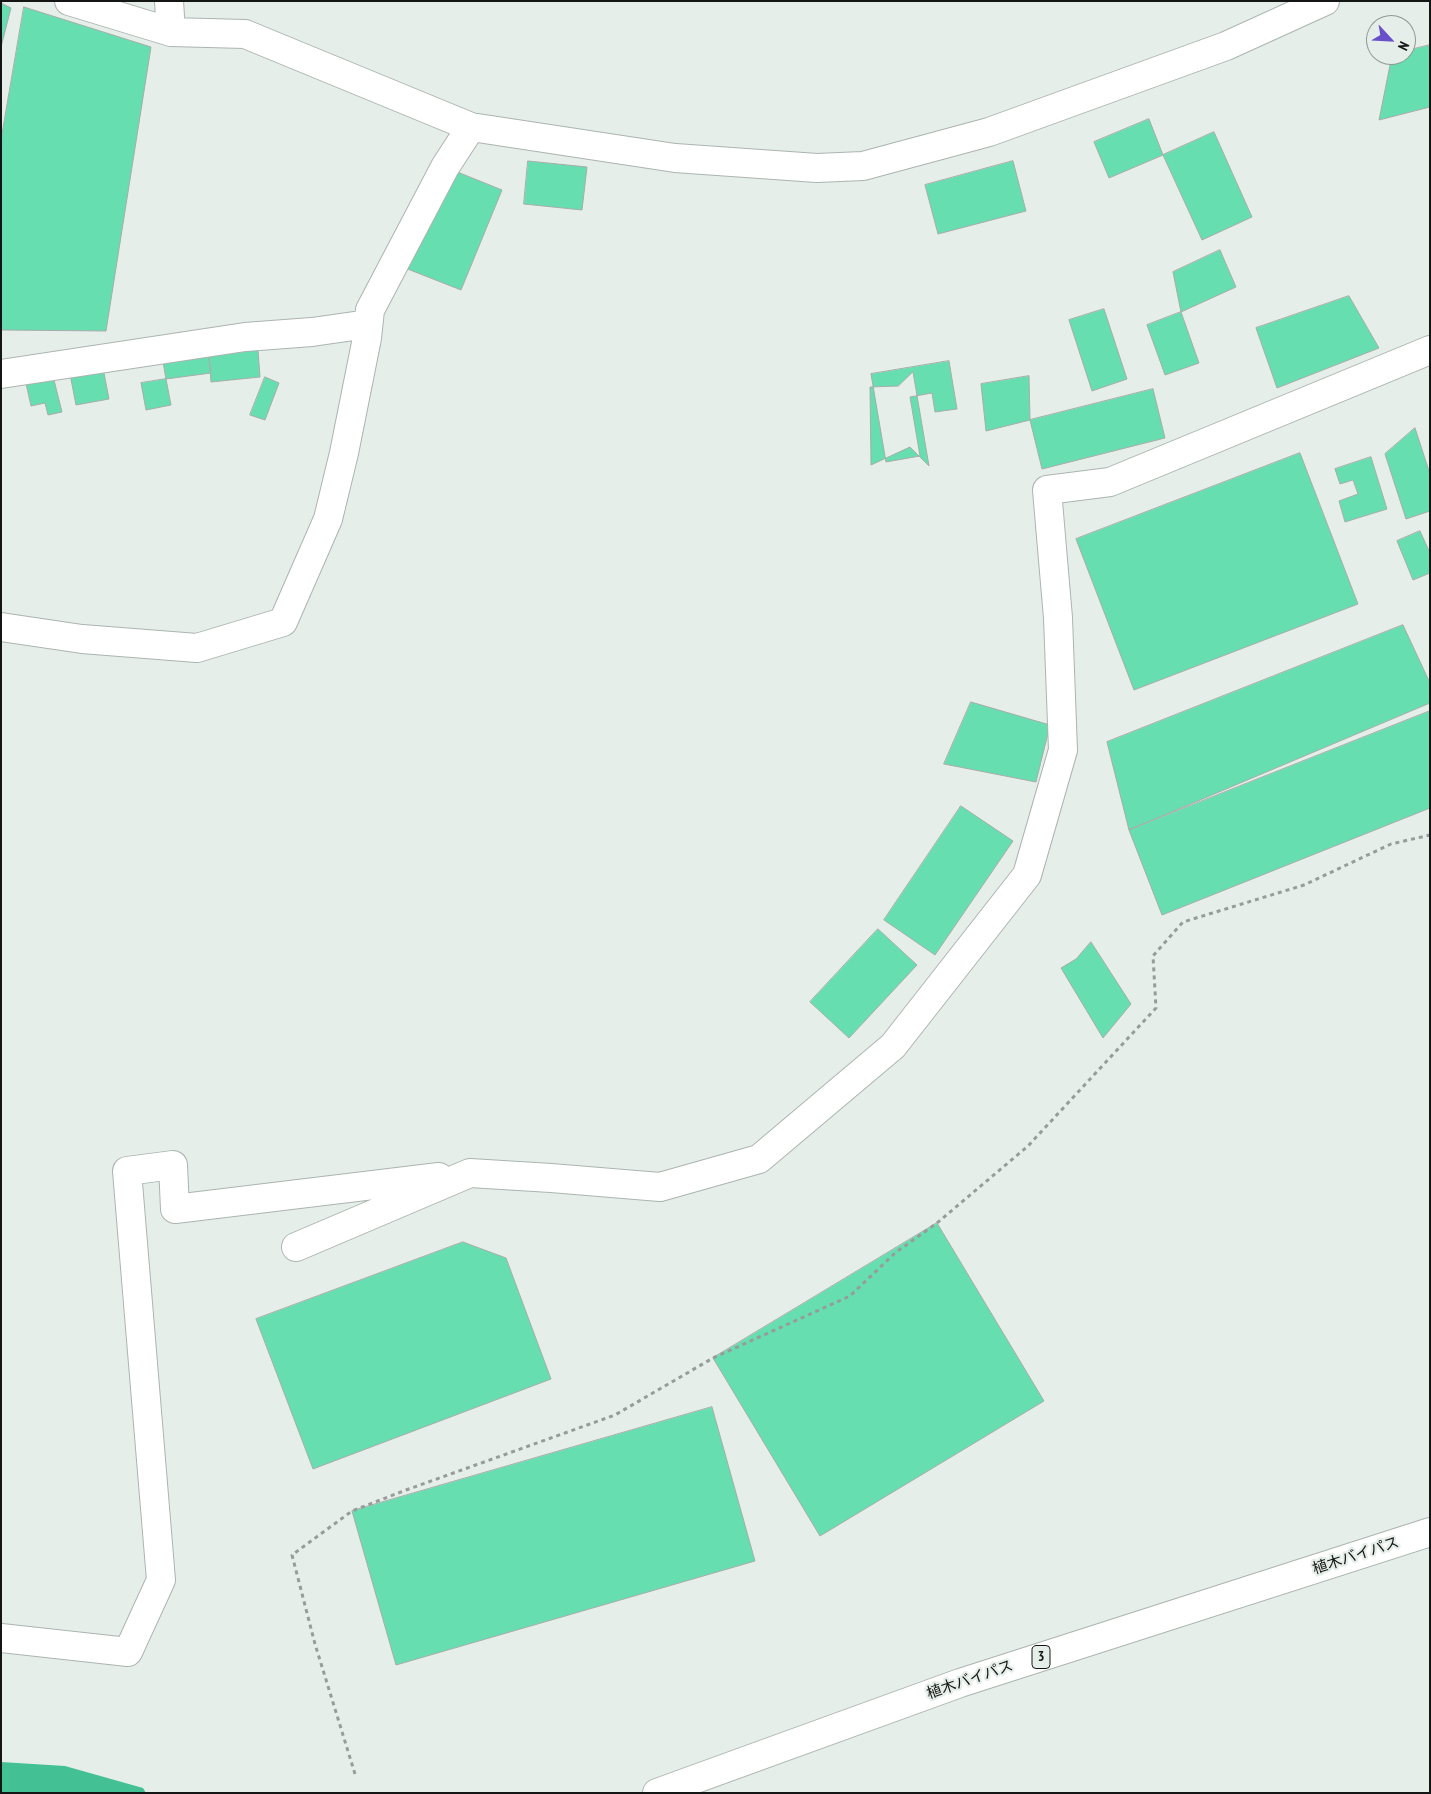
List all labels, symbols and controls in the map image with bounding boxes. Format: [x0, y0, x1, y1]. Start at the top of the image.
north arrow [1366, 15, 1416, 65]
text: N [1394, 39, 1413, 53]
street label: 植木バイパス [1310, 1534, 1402, 1578]
road number: 3 [1032, 1645, 1050, 1668]
street label: 植木バイパス [925, 1657, 1015, 1703]

